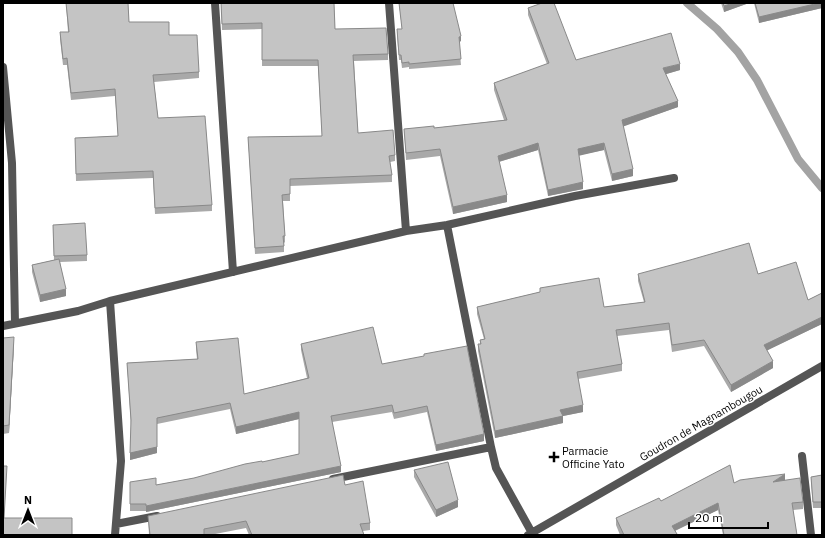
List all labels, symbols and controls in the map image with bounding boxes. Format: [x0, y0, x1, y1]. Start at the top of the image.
street label: Goudron de Magnambougou [637, 382, 765, 464]
place label: Parmacie Officine Yato [562, 444, 625, 471]
marker: Parmacie Officine Yato [549, 452, 559, 462]
north arrow [8, 490, 48, 530]
text: N [24, 493, 32, 507]
scale bar [689, 504, 768, 530]
text: 20 m [695, 510, 723, 525]

